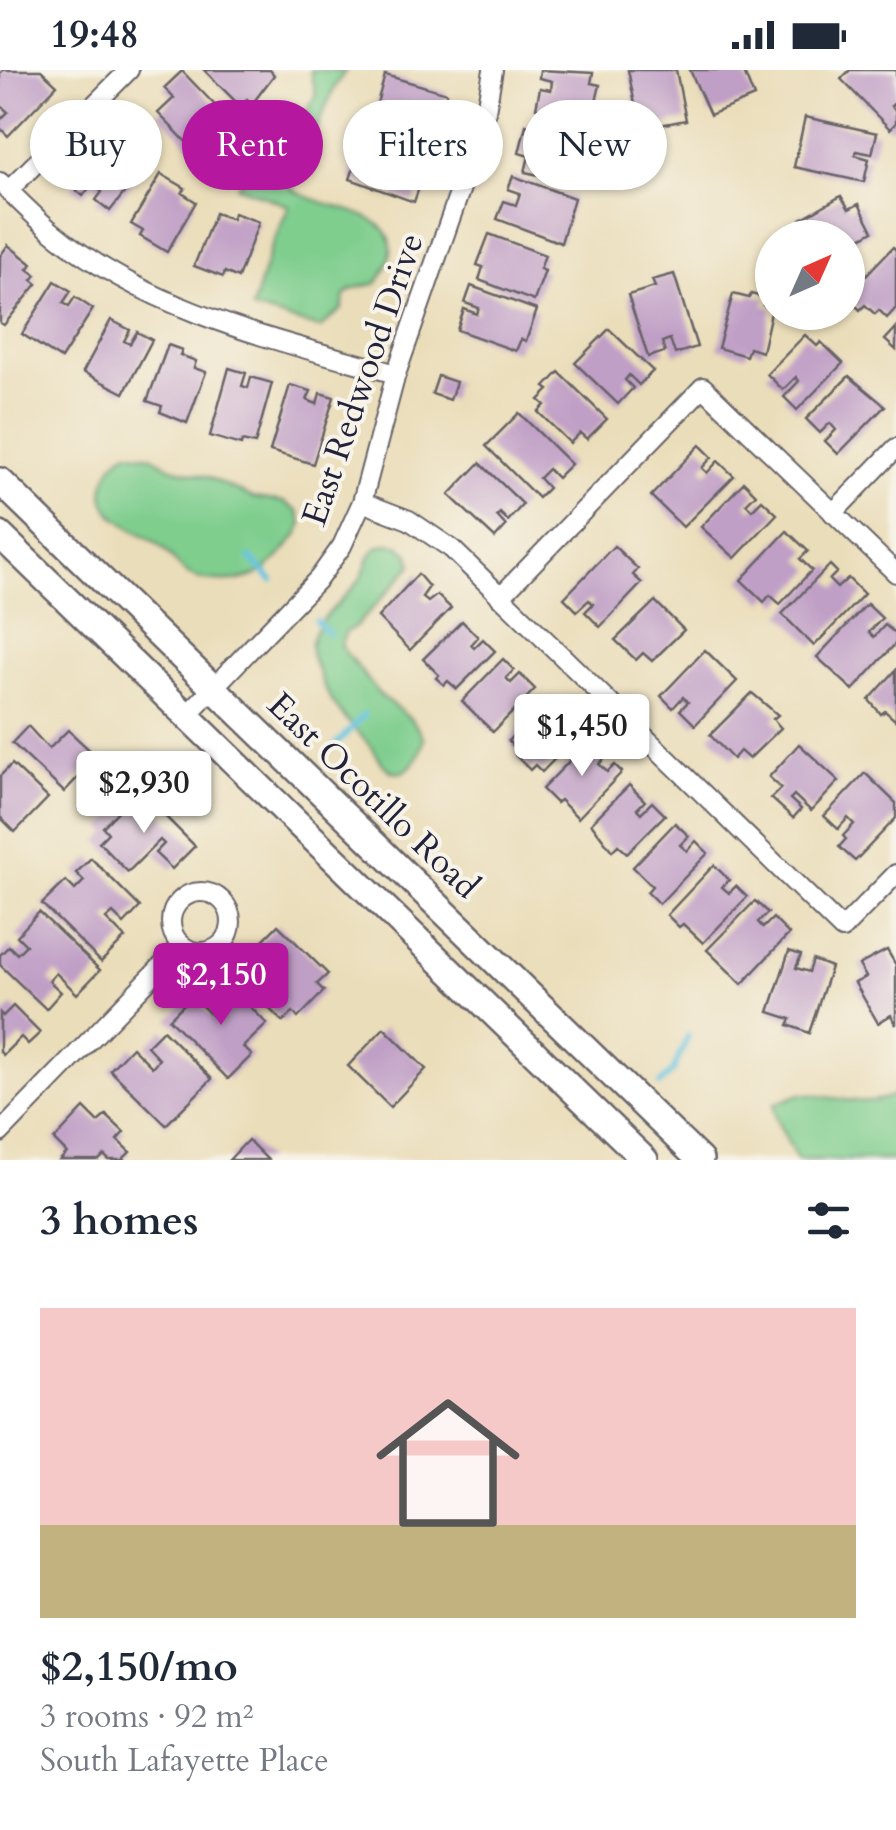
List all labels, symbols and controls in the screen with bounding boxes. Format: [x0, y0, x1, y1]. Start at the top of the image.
text: 19:48 [50, 9, 139, 61]
chip: Buy [30, 100, 162, 190]
chip: Rent [182, 100, 323, 190]
chip: Filters [343, 100, 503, 190]
chip: New [523, 100, 667, 190]
north arrow [755, 220, 865, 330]
map controls [755, 220, 865, 330]
street label: East Redwood Drive [290, 227, 435, 532]
street label: East Ocotillo Road [257, 682, 490, 910]
pin: $1,450 [501, 694, 663, 779]
text: $1,450 [536, 704, 628, 748]
pin: $2,930 [63, 751, 225, 836]
text: $2,930 [98, 761, 190, 805]
pin: $2,150 [140, 943, 302, 1028]
text: $2,150 [175, 953, 267, 997]
text: 3 homes [40, 1192, 198, 1249]
icon: filters [801, 1193, 856, 1248]
icon: home [358, 1373, 538, 1553]
text: $2,150/mo [40, 1638, 238, 1695]
text: 3 rooms · 92 m² [40, 1695, 253, 1739]
text: South Lafayette Place [40, 1739, 329, 1783]

